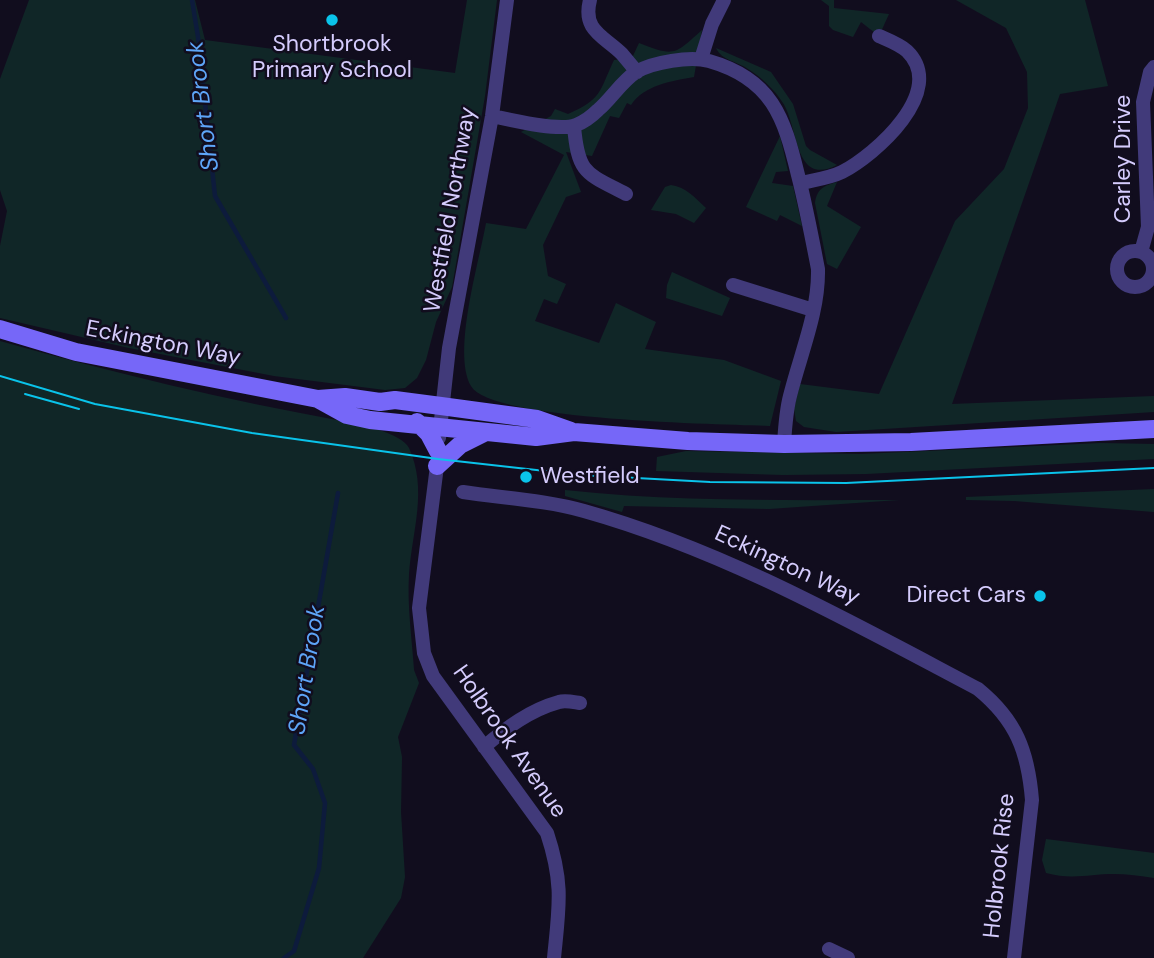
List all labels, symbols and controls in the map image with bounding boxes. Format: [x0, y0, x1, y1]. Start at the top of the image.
marker: Shortbrook Primary School [324, 12, 340, 28]
place label: Shortbrook Primary School [252, 31, 412, 85]
water label: Short Brook [182, 39, 226, 173]
street label: Carley Drive [1110, 95, 1138, 223]
street label: Westfield Northway [419, 105, 483, 315]
street label: Eckington Way [83, 315, 243, 373]
place label: Westfield [540, 463, 640, 491]
marker: Westfield [518, 469, 534, 485]
street label: Eckington Way [710, 520, 864, 612]
place label: Direct Cars [906, 582, 1026, 610]
marker: Direct Cars [1032, 588, 1048, 604]
water label: Short Brook [284, 603, 332, 737]
street label: Holbrook Avenue [446, 660, 572, 824]
street label: Holbrook Rise [979, 792, 1021, 940]

